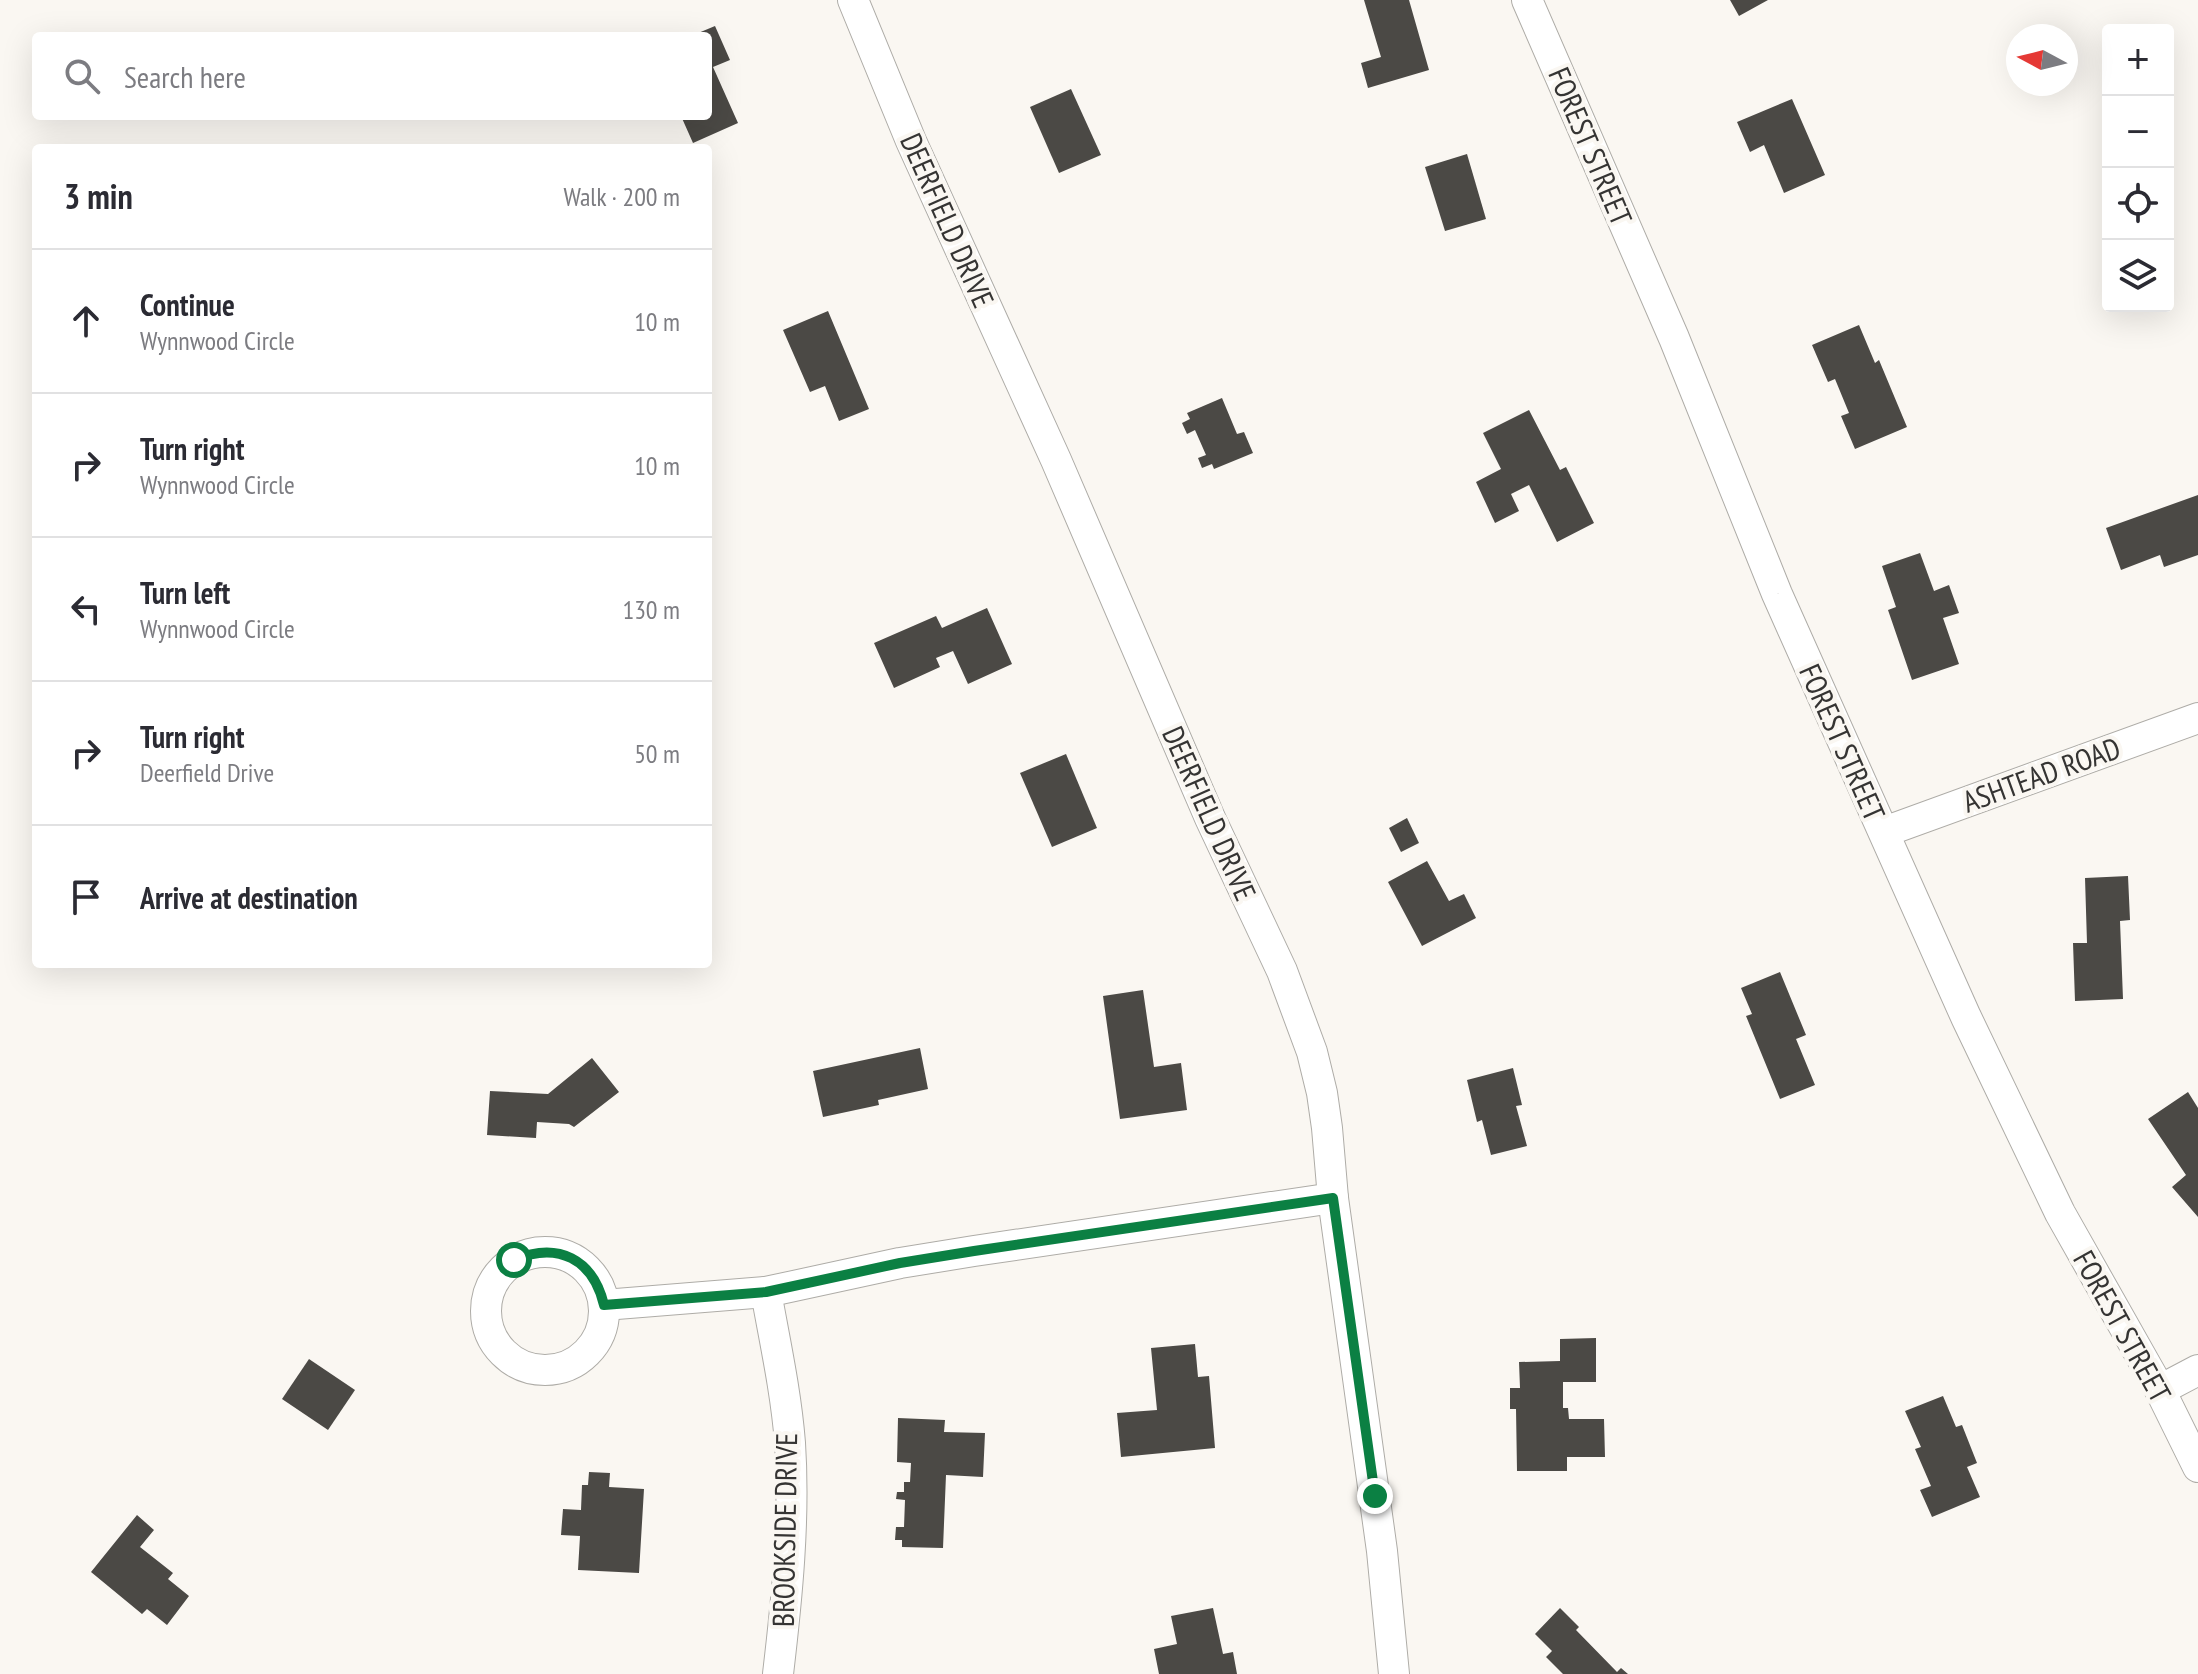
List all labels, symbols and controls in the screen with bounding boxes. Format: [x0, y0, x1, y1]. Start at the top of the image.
north arrow [2006, 24, 2078, 96]
map controls [2102, 24, 2174, 312]
button: + [2102, 24, 2174, 96]
search box [32, 32, 712, 120]
icon: search [60, 54, 104, 98]
text: Search here [124, 57, 246, 96]
street label: FOREST STREET [1540, 61, 1642, 231]
button: − [2102, 96, 2174, 168]
street label: DEERFIELD DRIVE [892, 127, 1004, 313]
button: locate [2102, 168, 2174, 240]
text: 3 min [64, 174, 133, 218]
text: Walk · 200 m [563, 180, 680, 213]
button: layers [2102, 240, 2174, 312]
text: Continue [140, 285, 235, 324]
icon: ahead [64, 299, 108, 343]
text: 10 m [634, 305, 680, 338]
text: Wynnwood Circle [140, 324, 295, 357]
text: Turn right [140, 429, 244, 468]
icon: right [64, 443, 108, 487]
text: 10 m [634, 449, 680, 482]
text: Wynnwood Circle [140, 468, 295, 501]
text: Turn left [140, 573, 230, 612]
icon: left [64, 587, 108, 631]
text: 130 m [622, 593, 680, 626]
text: Wynnwood Circle [140, 612, 295, 645]
street label: FOREST STREET [1791, 658, 1895, 826]
text: Turn right [140, 717, 244, 756]
street label: DEERFIELD DRIVE [1154, 720, 1266, 906]
street label: ASHTEAD ROAD [1957, 727, 2125, 821]
icon: right [64, 731, 108, 775]
text: 50 m [634, 737, 680, 770]
text: Deerfield Drive [140, 756, 274, 789]
icon: arrive [64, 875, 108, 919]
text: Arrive at destination [140, 878, 358, 917]
route start [496, 1242, 532, 1278]
street label: FOREST STREET [2065, 1243, 2181, 1409]
street label: BROOKSIDE DRIVE [763, 1433, 805, 1627]
route end [1357, 1478, 1393, 1514]

